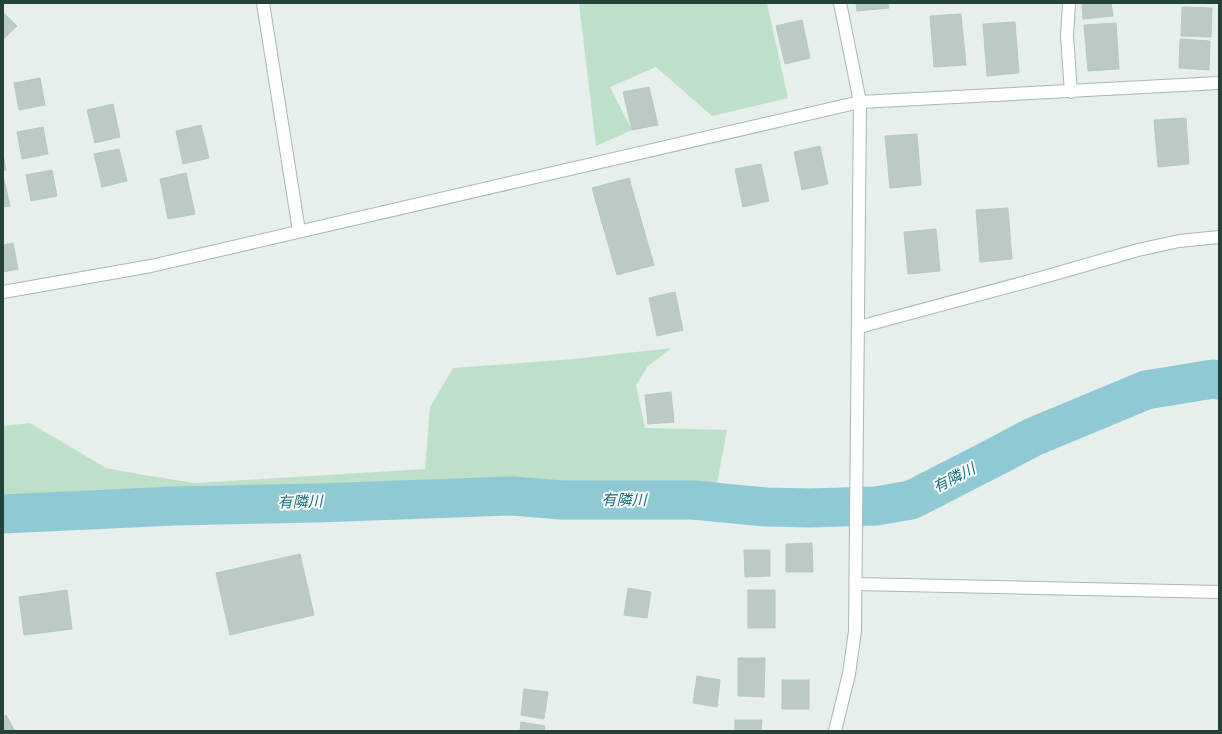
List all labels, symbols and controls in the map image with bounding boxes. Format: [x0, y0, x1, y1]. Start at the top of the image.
water label: 有隣川 [930, 460, 981, 498]
water label: 有隣川 [601, 492, 648, 511]
water label: 有隣川 [277, 493, 325, 514]

